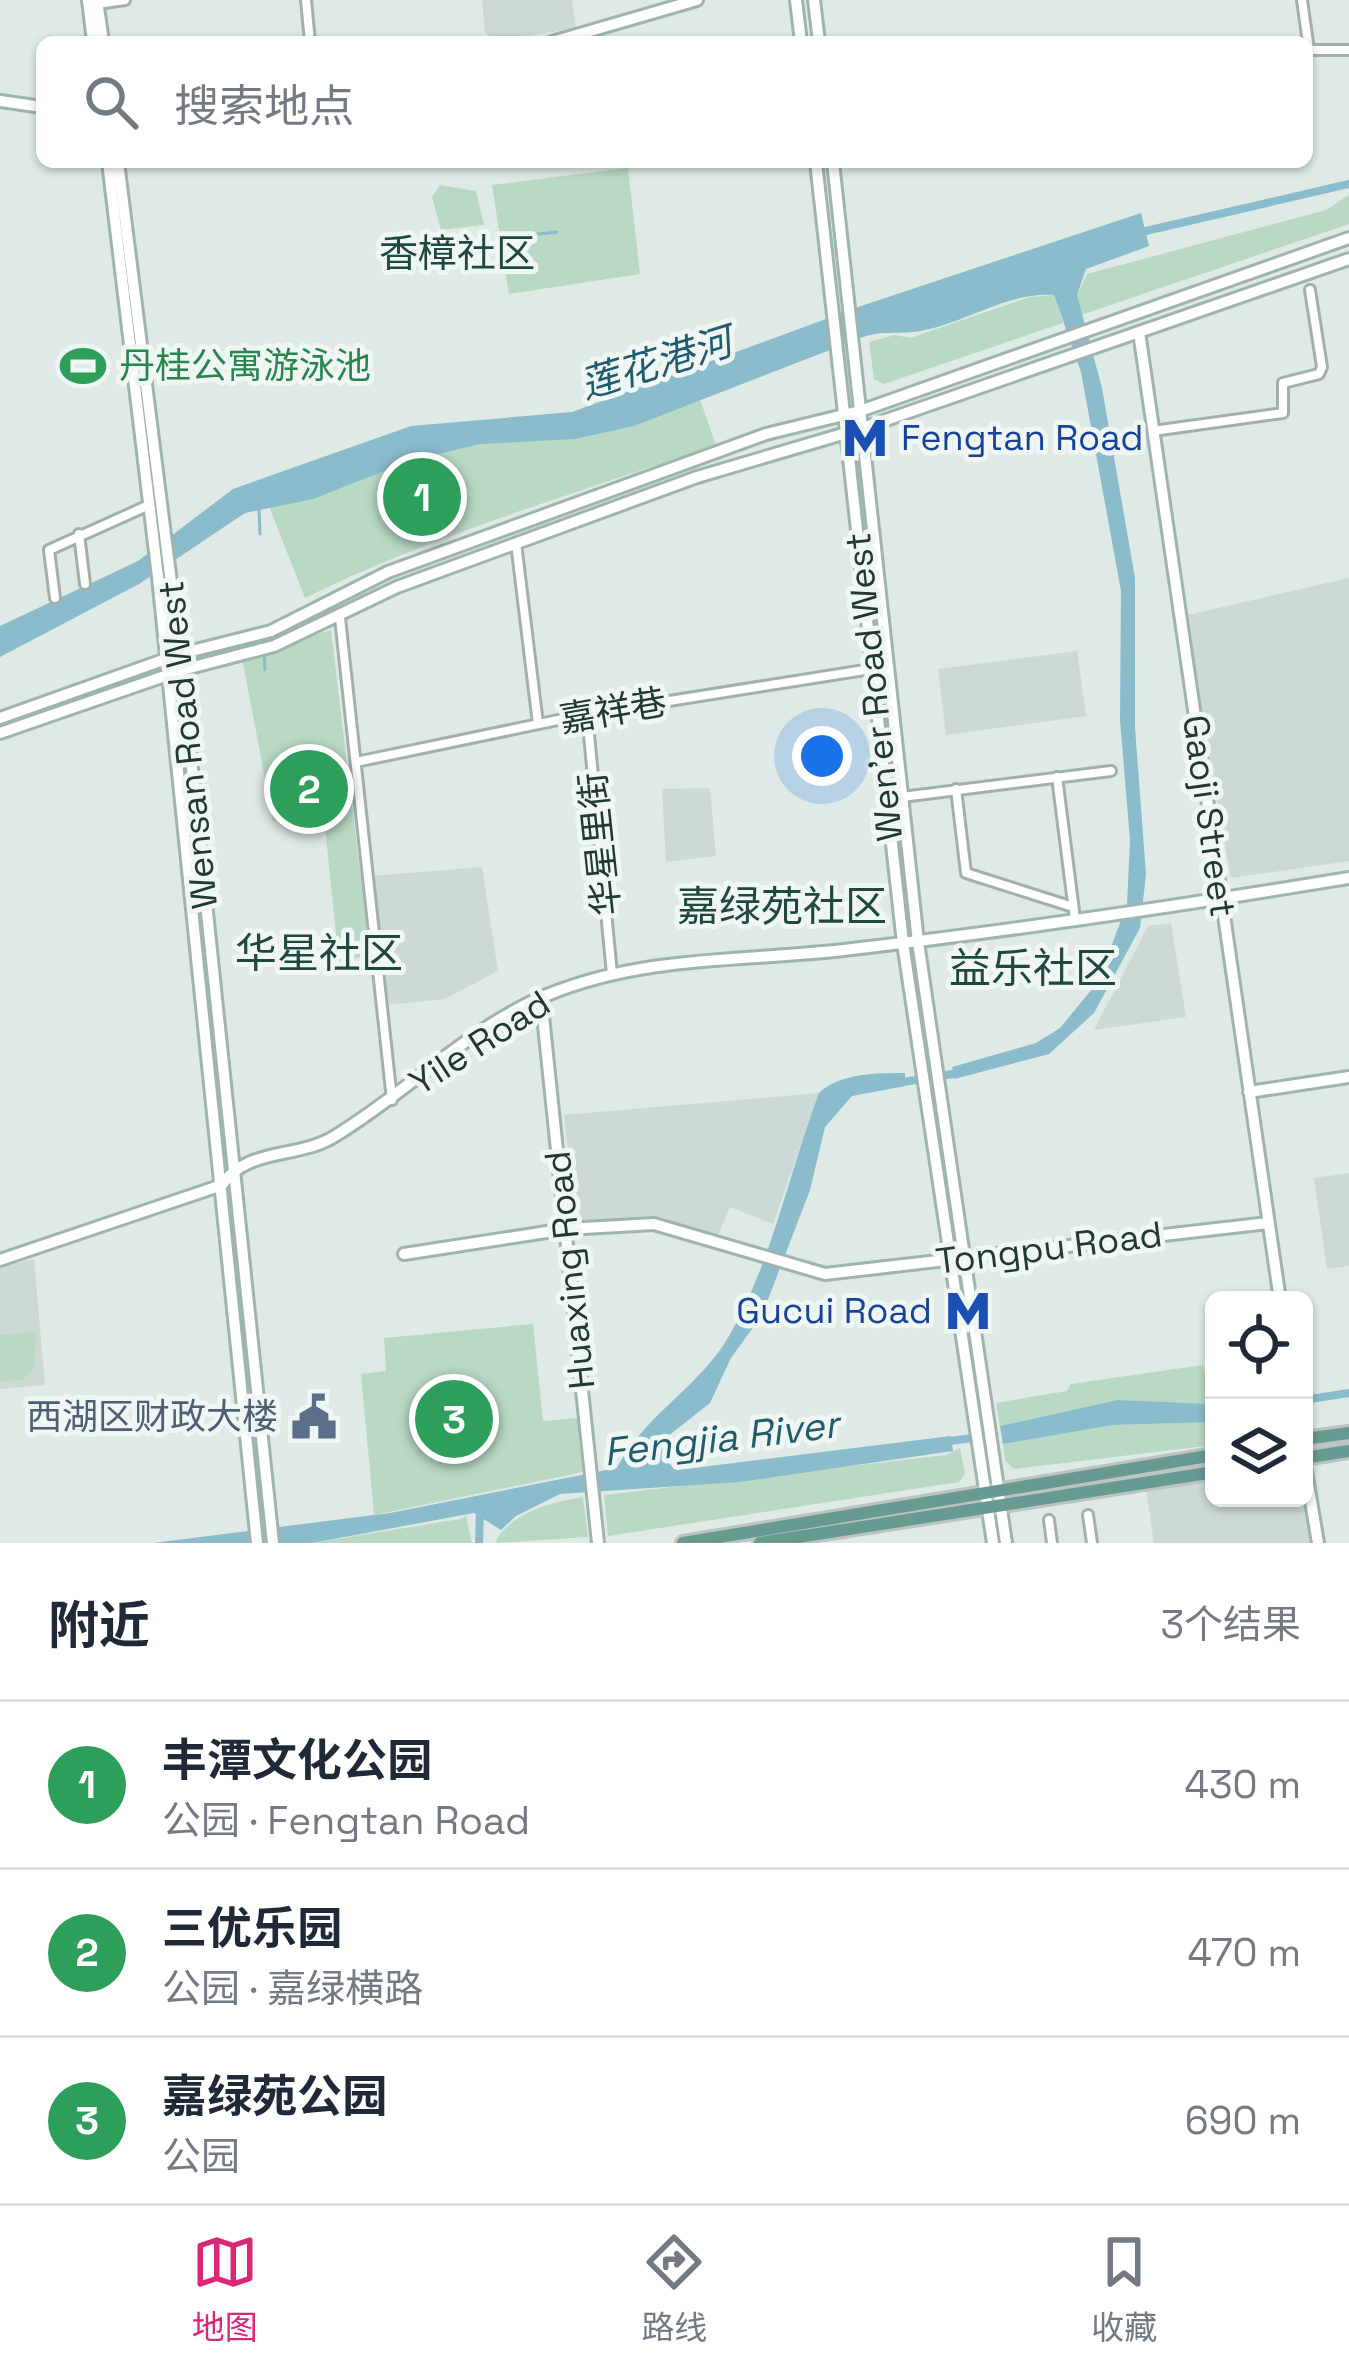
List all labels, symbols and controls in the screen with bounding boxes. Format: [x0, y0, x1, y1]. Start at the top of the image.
search box [36, 36, 1313, 168]
icon: search [78, 69, 144, 135]
text: 搜索地点 [174, 78, 354, 135]
district label: 香樟社区 [379, 229, 535, 278]
water label: 莲花港河 [574, 315, 744, 409]
sports icon: 丹桂公寓游泳池 [58, 341, 108, 391]
place label: 丹桂公寓游泳池 [119, 343, 371, 389]
metro station icon: Fengtan Road [840, 413, 890, 463]
place label: Fengtan Road [901, 415, 1144, 461]
pin: 1 [383, 452, 461, 542]
street label: Wen'er Road West [835, 530, 913, 844]
street label: Wensan Road West [148, 578, 228, 912]
street label: 嘉祥巷 [556, 679, 670, 743]
street label: Gaoji Street [1172, 712, 1246, 920]
your location [792, 726, 852, 786]
pin: 2 [270, 744, 348, 834]
street label: 华星里街 [570, 770, 630, 918]
district label: 嘉绿苑社区 [677, 880, 887, 933]
district label: 华星社区 [235, 927, 403, 980]
district label: 益乐社区 [949, 942, 1117, 995]
street label: Yile Road [401, 981, 559, 1105]
street label: Huaxing Road [535, 1149, 605, 1391]
street label: Tongpu Road [933, 1211, 1165, 1285]
metro station icon: Gucui Road [943, 1286, 993, 1336]
place label: Gucui Road [736, 1288, 932, 1334]
map controls [1205, 1291, 1313, 1507]
button: locate [1205, 1291, 1313, 1399]
pin: 3 [415, 1374, 493, 1464]
public building icon: 西湖区财政大楼 [289, 1392, 339, 1442]
place label: 西湖区财政大楼 [26, 1394, 278, 1440]
water label: Fengjia River [601, 1399, 846, 1477]
button: layers [1205, 1399, 1313, 1507]
text: 附近 [48, 1593, 150, 1658]
text: 3个结果 [1160, 1600, 1301, 1649]
text: 丰潭文化公园 [162, 1732, 432, 1789]
text: 1 [78, 1760, 96, 1809]
text: 430 m [1185, 1760, 1301, 1809]
text: 公园 · Fengtan Road [162, 1796, 530, 1845]
text: 三优乐园 [162, 1900, 342, 1957]
text: 2 [75, 1928, 99, 1977]
text: 470 m [1188, 1928, 1301, 1977]
text: 公园 · 嘉绿横路 [162, 1964, 423, 2013]
text: 嘉绿苑公园 [162, 2068, 387, 2125]
text: 3 [75, 2096, 99, 2145]
text: 690 m [1185, 2096, 1301, 2145]
text: 公园 [162, 2132, 240, 2181]
tab: 地图 [192, 2229, 258, 2349]
tab: 路线 [641, 2229, 707, 2349]
tab: 收藏 [1091, 2229, 1157, 2349]

